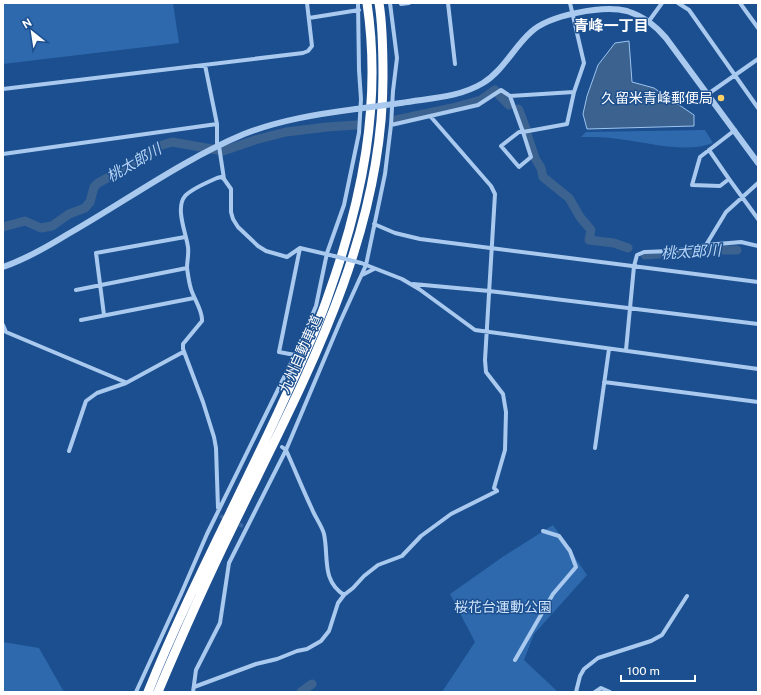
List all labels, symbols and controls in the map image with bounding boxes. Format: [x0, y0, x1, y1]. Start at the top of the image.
north arrow [12, 12, 52, 52]
text: N [20, 16, 34, 31]
district label: 青峰一丁目 [573, 17, 649, 34]
place label: 久留米青峰郵便局 [601, 90, 713, 106]
marker: 久留米青峰郵便局 [716, 93, 726, 103]
water label: 桃太郎川 [104, 139, 166, 185]
water label: 桃太郎川 [661, 241, 723, 262]
street label: 九州自動車道 [276, 312, 324, 396]
park label: 桜花台運動公園 [454, 599, 552, 615]
scale bar [621, 657, 695, 683]
text: 100 m [627, 664, 660, 678]

